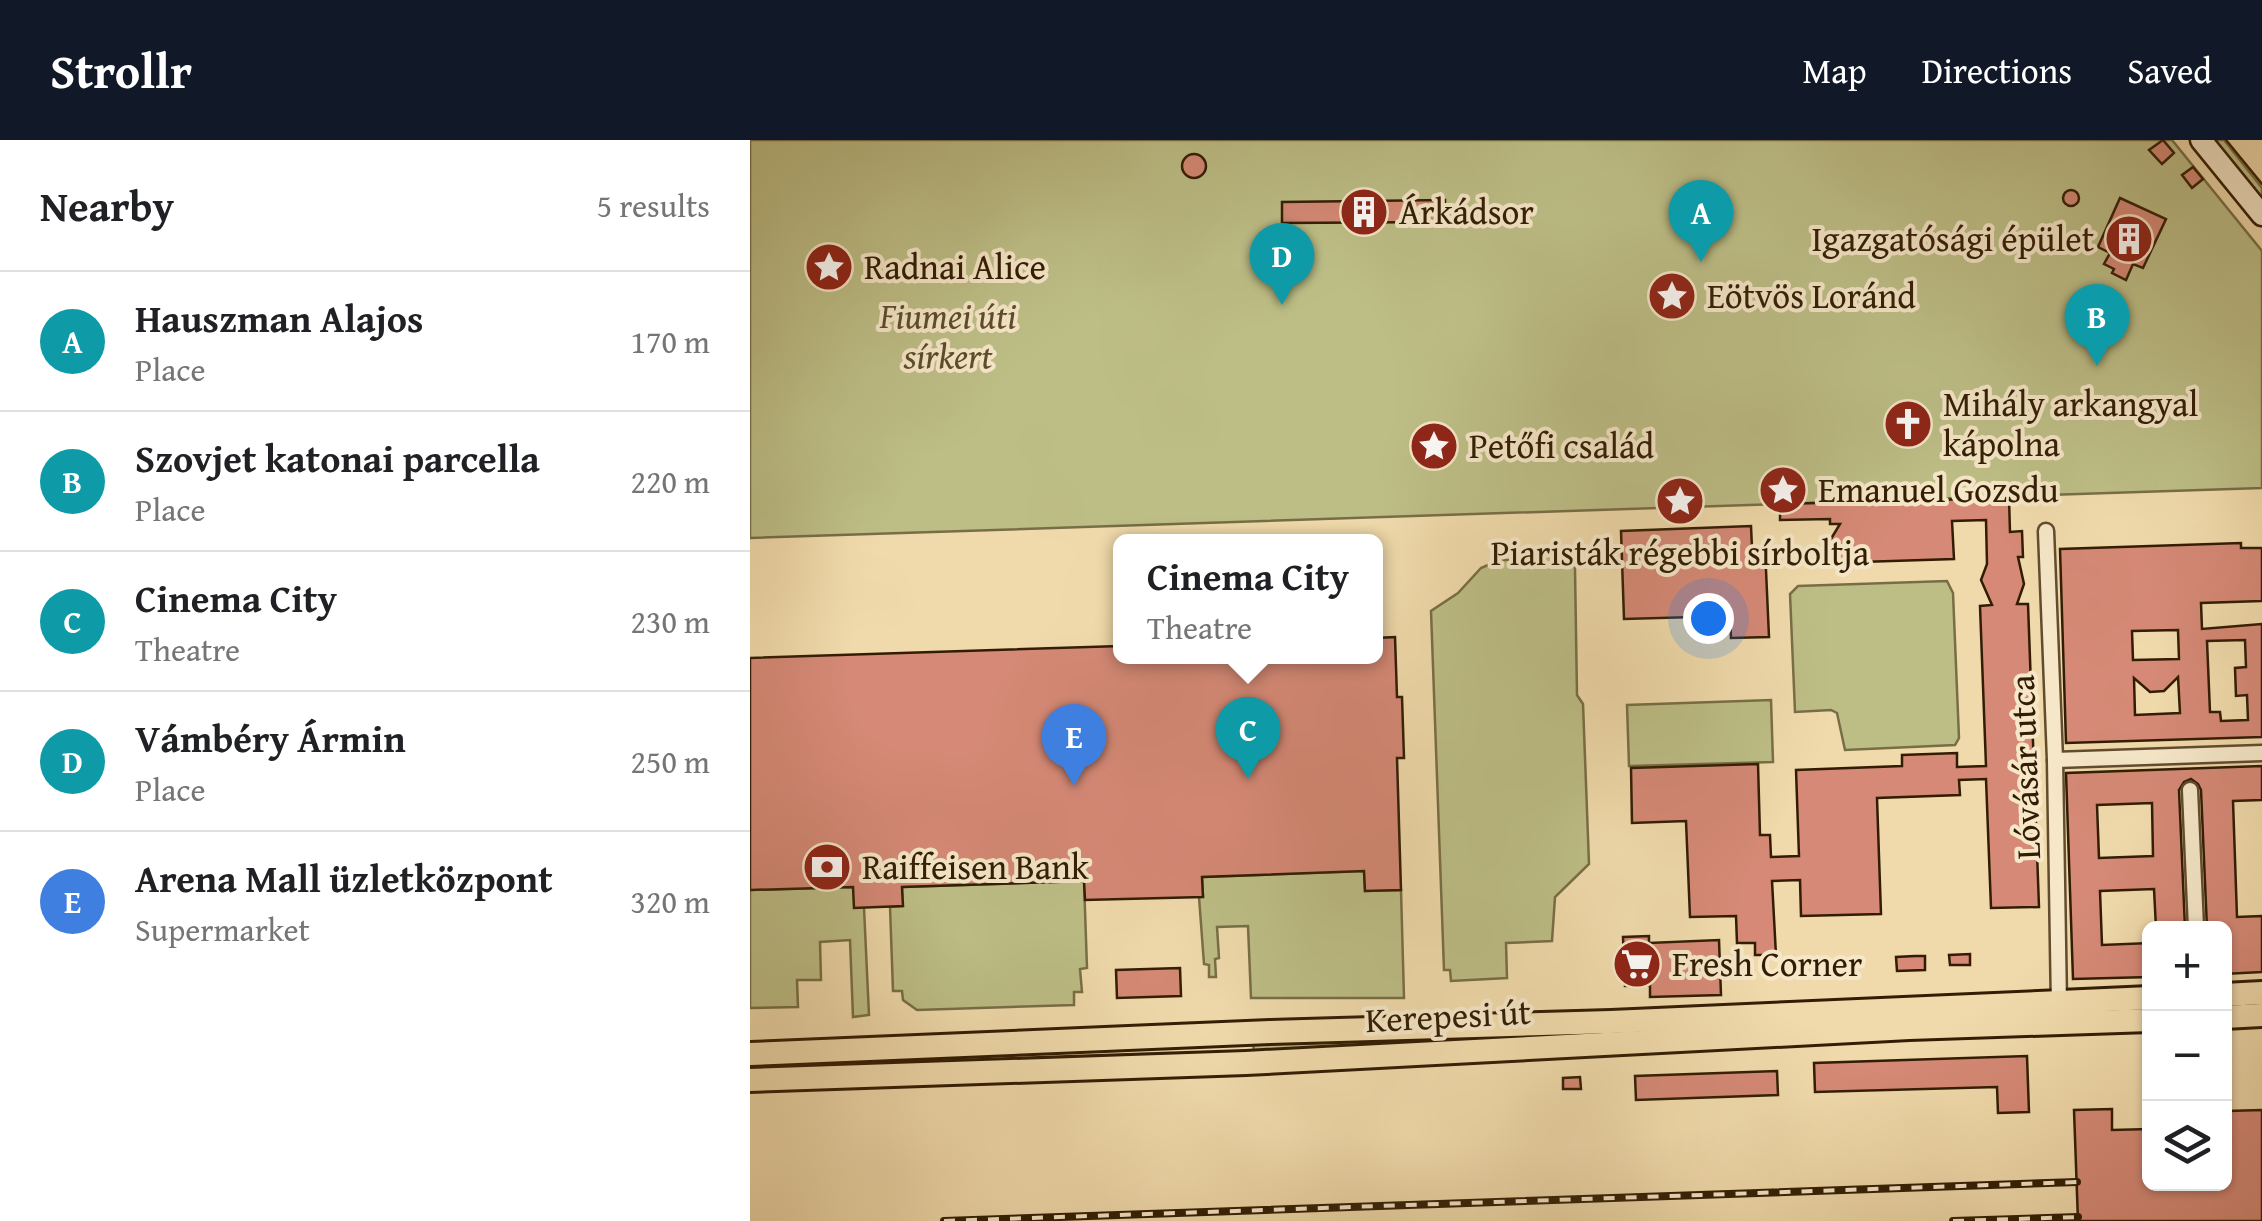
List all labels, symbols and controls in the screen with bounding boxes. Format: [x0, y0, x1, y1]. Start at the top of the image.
text: Strollr [50, 35, 192, 106]
text: Map [1803, 45, 1867, 96]
text: Directions [1922, 45, 2072, 96]
text: Saved [2127, 45, 2212, 96]
text: Nearby [40, 175, 174, 236]
pin: A [1668, 179, 1734, 262]
text: 5 results [597, 182, 710, 229]
building icon: Árkádsor [1338, 186, 1390, 238]
place label: Árkádsor [1399, 186, 1534, 237]
place label: Igazgatósági épület [1812, 213, 2094, 264]
building icon: Igazgatósági épület [2103, 213, 2155, 265]
pin: D [1250, 222, 1314, 305]
place icon: Radnai Alice [803, 241, 855, 293]
place label: Radnai Alice [864, 241, 1046, 292]
place icon: Eötvös Loránd [1646, 270, 1698, 322]
place label: Eötvös Loránd [1707, 270, 1916, 321]
pin: B [2064, 284, 2130, 366]
text: Hauszman Alajos [135, 290, 423, 346]
park label: Fiumei úti sírkert [879, 290, 1016, 381]
text: A [62, 318, 83, 365]
text: 170 m [631, 318, 710, 365]
text: Place [135, 346, 206, 393]
place label: Mihály arkangyal kápolna [1943, 378, 2198, 469]
church icon: Mihály arkangyal kápolna [1882, 398, 1934, 450]
place icon: Petőfi család [1408, 420, 1460, 472]
place label: Petőfi család [1469, 420, 1655, 471]
text: Szovjet katonai parcella [135, 430, 540, 486]
text: B [63, 458, 82, 505]
text: 220 m [631, 458, 710, 505]
place icon: Emanuel Gozsdu [1757, 464, 1809, 516]
place label: Emanuel Gozsdu [1818, 464, 2059, 515]
place icon: Piaristák régebbi sírboltja [1654, 475, 1706, 527]
text: Place [135, 486, 206, 533]
place label: Piaristák régebbi sírboltja [1491, 527, 1870, 578]
popup [1113, 534, 1383, 664]
text: Cinema City [1147, 548, 1349, 604]
text: Cinema City [135, 570, 337, 626]
your location [1683, 593, 1734, 644]
text: C [63, 598, 82, 645]
text: 230 m [631, 598, 710, 645]
text: Theatre [1147, 604, 1252, 651]
text: Theatre [135, 626, 240, 673]
street label: Lóvásár utca [1996, 673, 2053, 860]
pin: C [1216, 696, 1280, 779]
pin: E [1042, 704, 1106, 786]
text: Vámbéry Ármin [135, 710, 406, 766]
text: D [62, 738, 83, 785]
text: 250 m [631, 738, 710, 785]
text: Place [135, 766, 206, 813]
bank icon: Raiffeisen Bank [801, 841, 853, 893]
place label: Raiffeisen Bank [862, 841, 1089, 892]
text: Arena Mall üzletközpont [135, 850, 553, 906]
text: E [64, 878, 81, 925]
text: 320 m [631, 878, 710, 925]
text: Supermarket [135, 906, 310, 953]
map controls [2142, 921, 2232, 1191]
button: + [2142, 921, 2232, 1011]
supermarket icon: Fresh Corner [1611, 938, 1663, 990]
place label: Fresh Corner [1672, 938, 1862, 989]
street label: Kerepesi út [1364, 986, 1532, 1045]
button: − [2142, 1011, 2232, 1101]
button: layers [2142, 1101, 2232, 1191]

